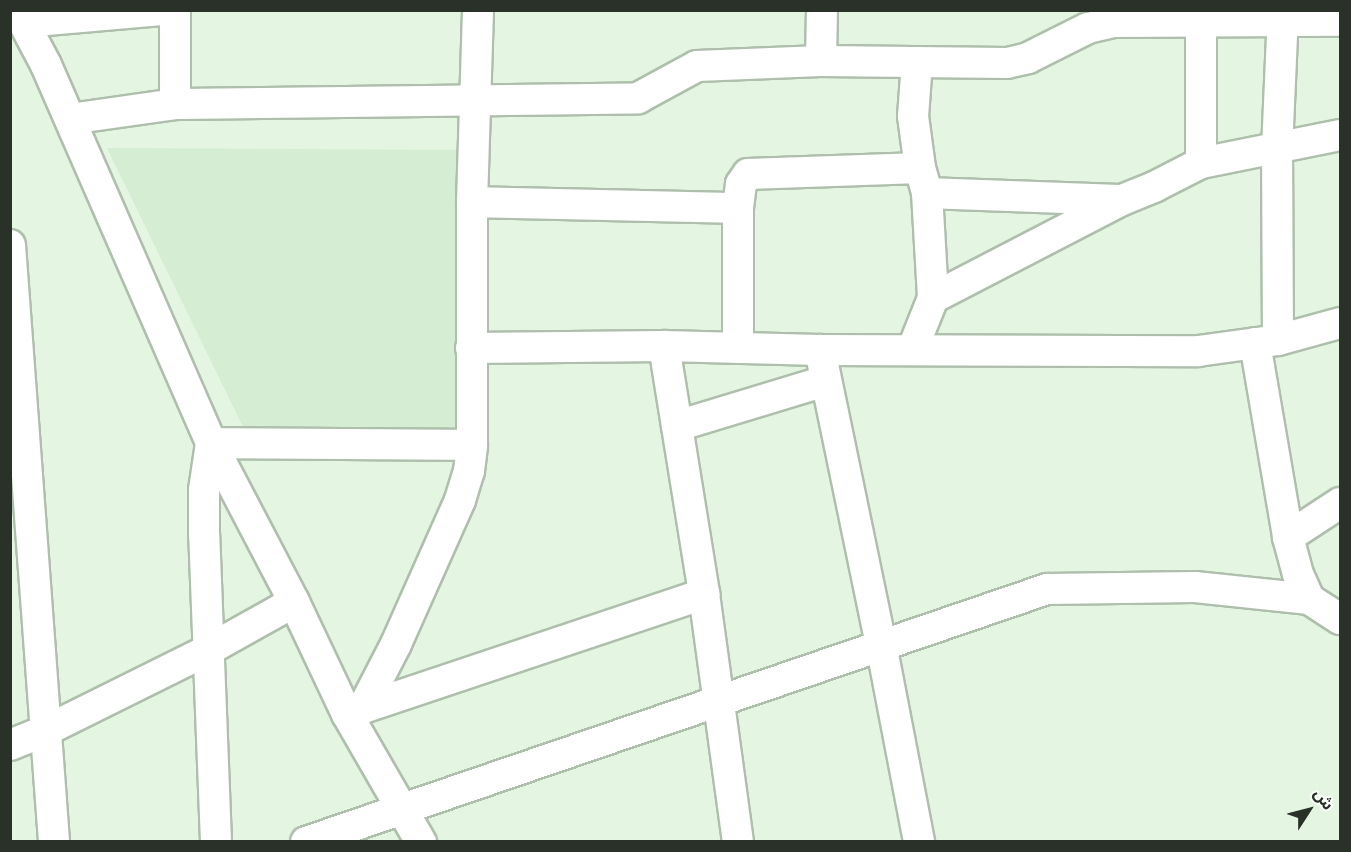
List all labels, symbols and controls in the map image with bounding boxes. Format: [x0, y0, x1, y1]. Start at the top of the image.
north arrow [1279, 780, 1339, 840]
text: ش [1308, 784, 1339, 815]

